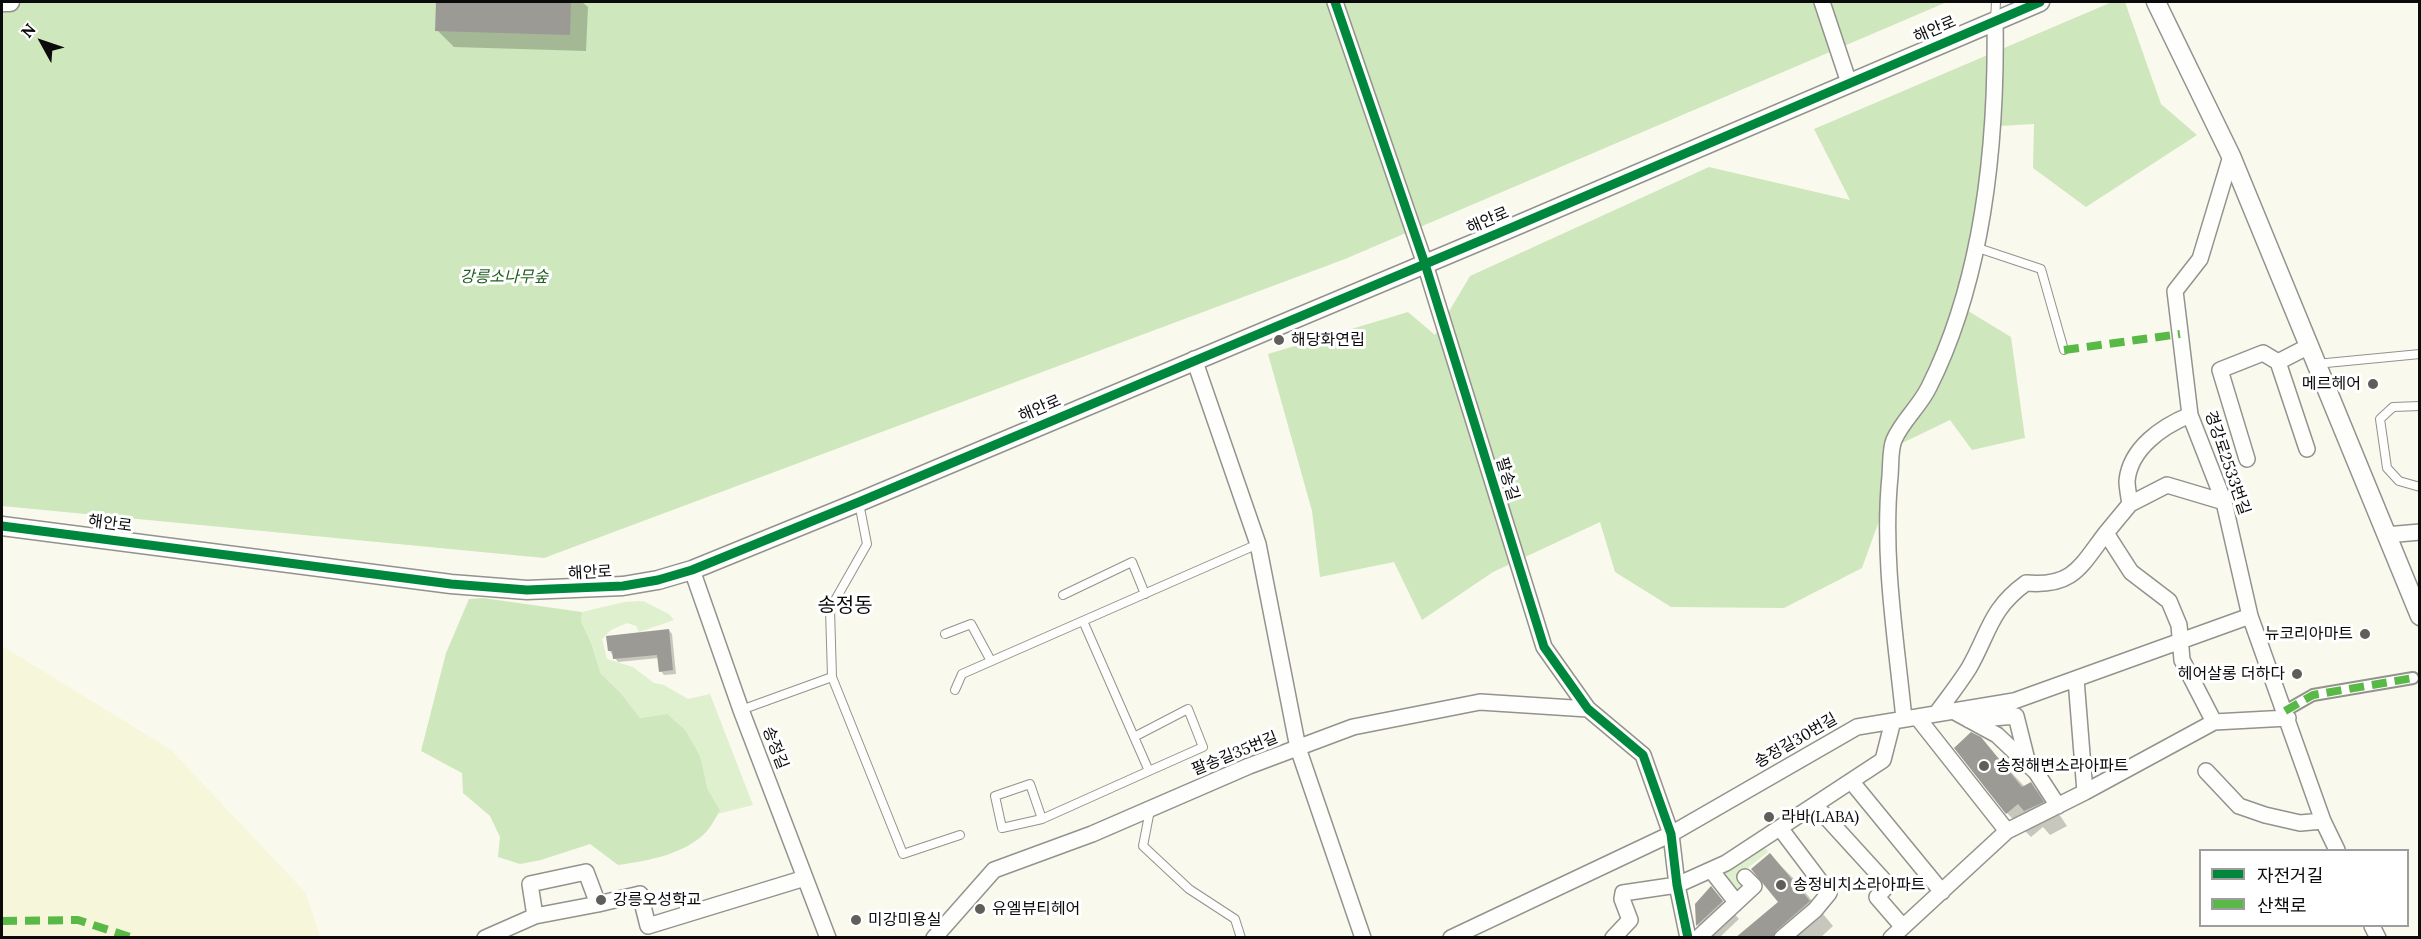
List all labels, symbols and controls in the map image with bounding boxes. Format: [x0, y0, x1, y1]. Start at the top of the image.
north arrow [12, 12, 72, 72]
street label: 해안로 [1911, 13, 1959, 47]
text: N [17, 19, 40, 42]
street label: 해안로 [1464, 204, 1512, 238]
park label: 강릉소나무숲 [460, 267, 548, 287]
place label: 해당화연립 [1291, 330, 1365, 350]
marker: 해당화연립 [1272, 333, 1286, 347]
place label: 메르헤어 [2302, 374, 2361, 394]
marker: 메르헤어 [2366, 377, 2380, 391]
street label: 해안로 [1016, 392, 1064, 426]
street label: 경강로2533번길 [2200, 408, 2254, 518]
street label: 팔송길 [1491, 455, 1523, 503]
street label: 해안로 [87, 512, 133, 536]
street label: 해안로 [567, 562, 613, 584]
district label: 송정동 [817, 594, 873, 618]
place label: 뉴코리아마트 [2265, 624, 2353, 644]
marker: 뉴코리아마트 [2358, 627, 2372, 641]
place label: 헤어살롱 더하다 [2178, 664, 2285, 684]
marker: 헤어살롱 더하다 [2290, 667, 2304, 681]
street label: 송정길30번길 [1751, 710, 1841, 772]
street label: 송정길 [758, 724, 792, 772]
street label: 팔송길35번길 [1189, 728, 1281, 780]
place label: 송정해변소라아파트 [1996, 756, 2128, 776]
marker: 송정해변소라아파트 [1977, 759, 1991, 773]
place label: 라바(LABA) [1781, 807, 1859, 827]
marker: 라바(LABA) [1762, 810, 1776, 824]
legend [2199, 849, 2409, 927]
text: 자전거길 [2257, 864, 2323, 887]
place label: 송정비치소라아파트 [1793, 875, 1925, 895]
marker: 송정비치소라아파트 [1774, 878, 1788, 892]
place label: 강릉오성학교 [613, 890, 701, 910]
marker: 강릉오성학교 [594, 893, 608, 907]
text: 산책로 [2257, 894, 2307, 917]
place label: 유엘뷰티헤어 [992, 899, 1080, 919]
marker: 유엘뷰티헤어 [973, 902, 987, 916]
place label: 미강미용실 [868, 910, 942, 930]
marker: 미강미용실 [849, 913, 863, 927]

